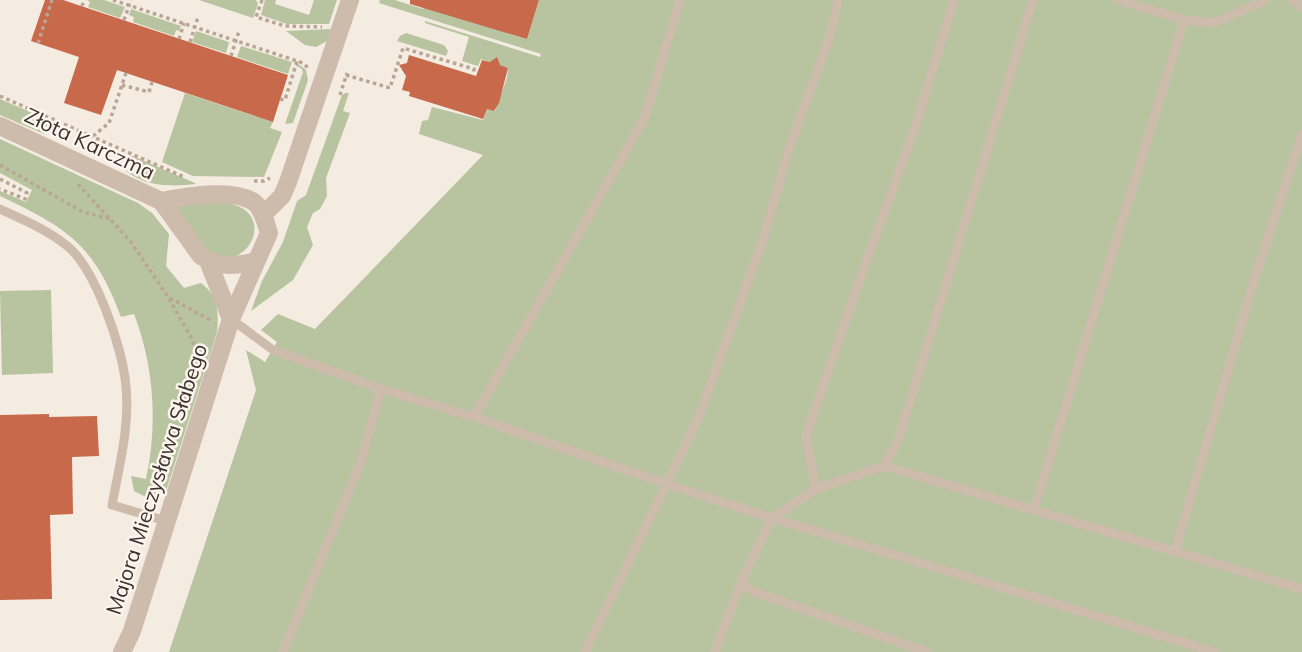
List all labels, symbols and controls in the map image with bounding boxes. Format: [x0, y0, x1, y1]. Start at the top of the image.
street label: Złota Karczma [21, 102, 159, 184]
street label: Majora Mieczysława Słabego [100, 340, 212, 618]

